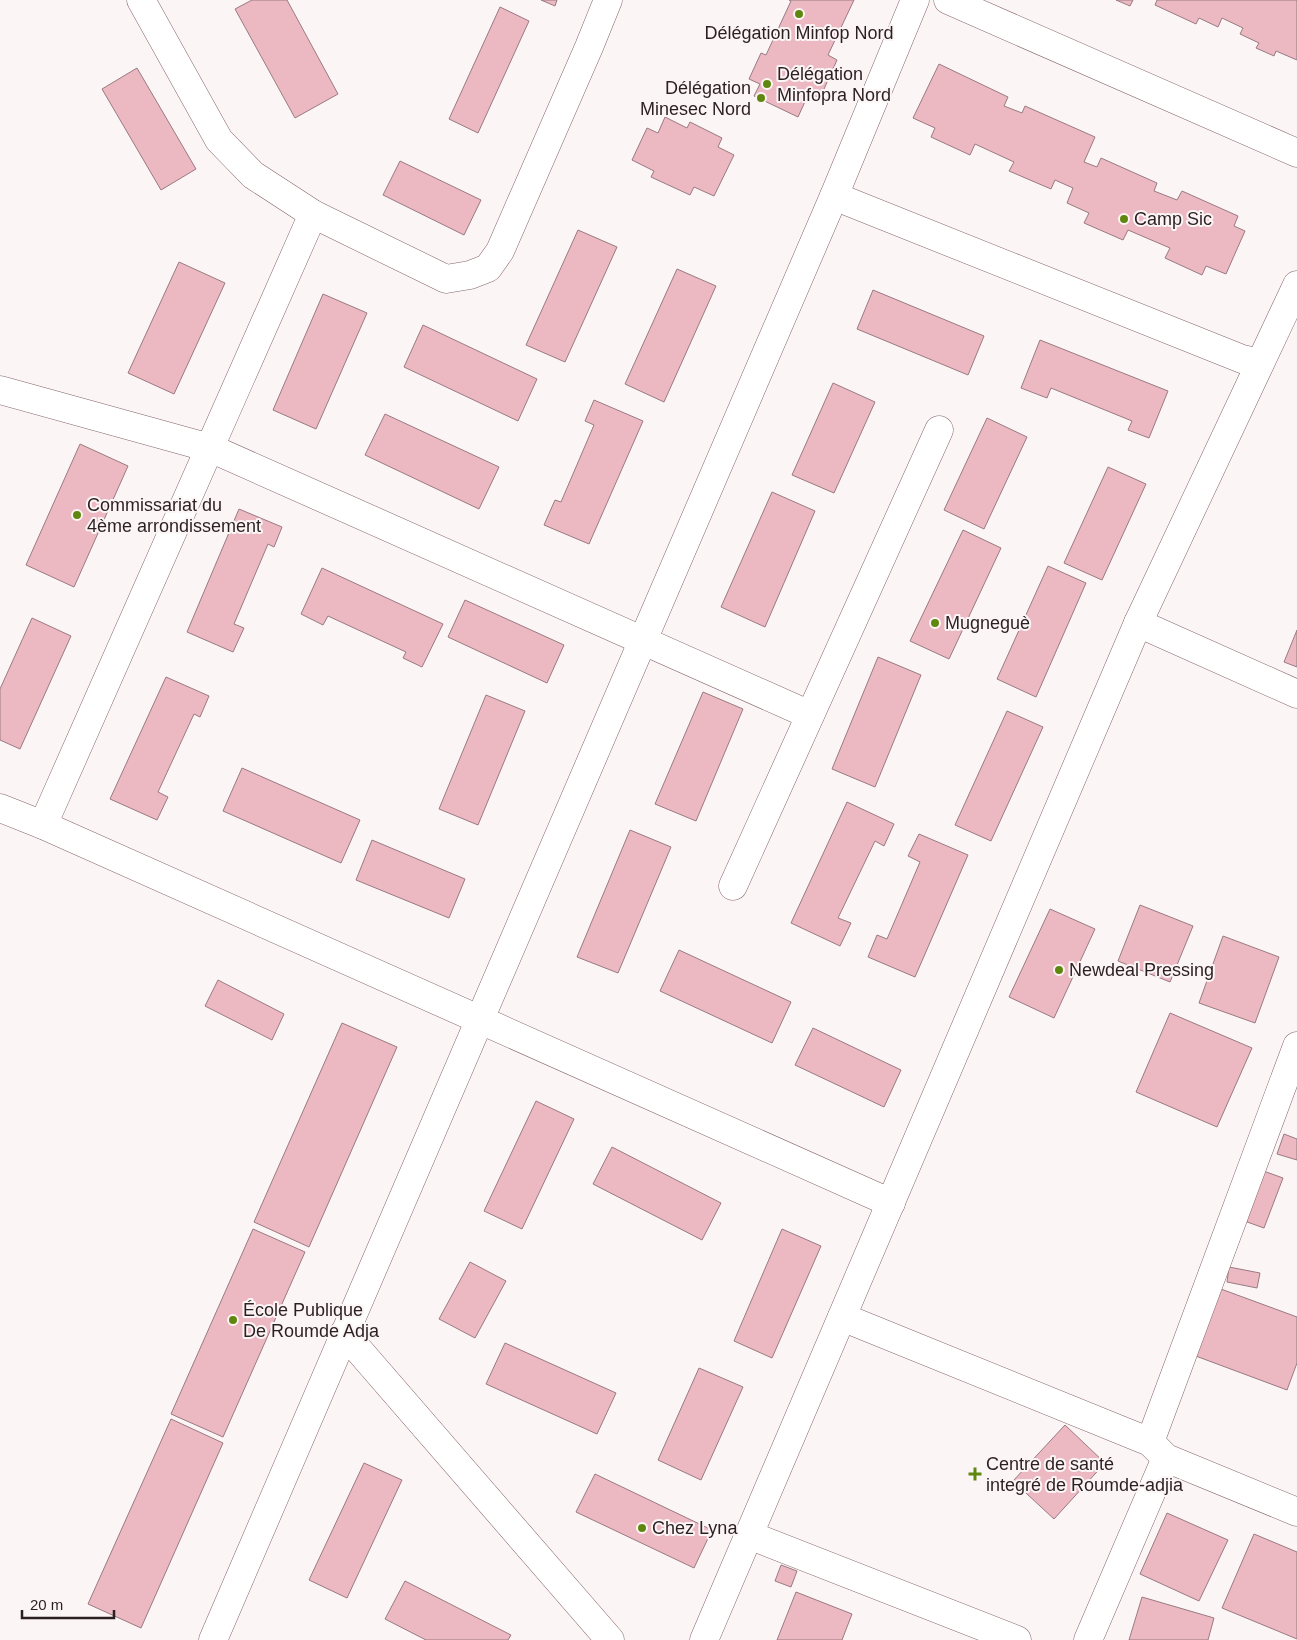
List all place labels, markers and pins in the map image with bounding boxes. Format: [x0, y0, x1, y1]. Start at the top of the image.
marker: Délégation Minfop Nord [793, 8, 805, 20]
place label: Délégation Minfop Nord [704, 23, 894, 43]
place label: Délégation Minfopra Nord [777, 64, 891, 105]
place label: Délégation Minesec Nord [640, 78, 751, 119]
marker: Délégation Minfopra Nord [761, 78, 773, 90]
marker: Délégation Minesec Nord [755, 92, 767, 104]
place label: Camp Sic [1134, 209, 1212, 229]
marker: Camp Sic [1118, 213, 1130, 225]
place label: Commissariat du 4ème arrondissement [87, 495, 261, 536]
marker: Commissariat du 4ème arrondissement [71, 509, 83, 521]
place label: Mugneguè [945, 613, 1030, 633]
marker: Mugneguè [929, 617, 941, 629]
place label: Newdeal Pressing [1069, 960, 1214, 980]
marker: Newdeal Pressing [1053, 964, 1065, 976]
place label: École Publique De Roumde Adja [243, 1300, 380, 1341]
marker: École Publique De Roumde Adja [227, 1314, 239, 1326]
place label: Centre de santé integré de Roumde-adjia [986, 1454, 1184, 1495]
marker: Centre de santé integré de Roumde-adjia [968, 1467, 982, 1481]
place label: Chez Lyna [652, 1518, 738, 1538]
marker: Chez Lyna [636, 1522, 648, 1534]

